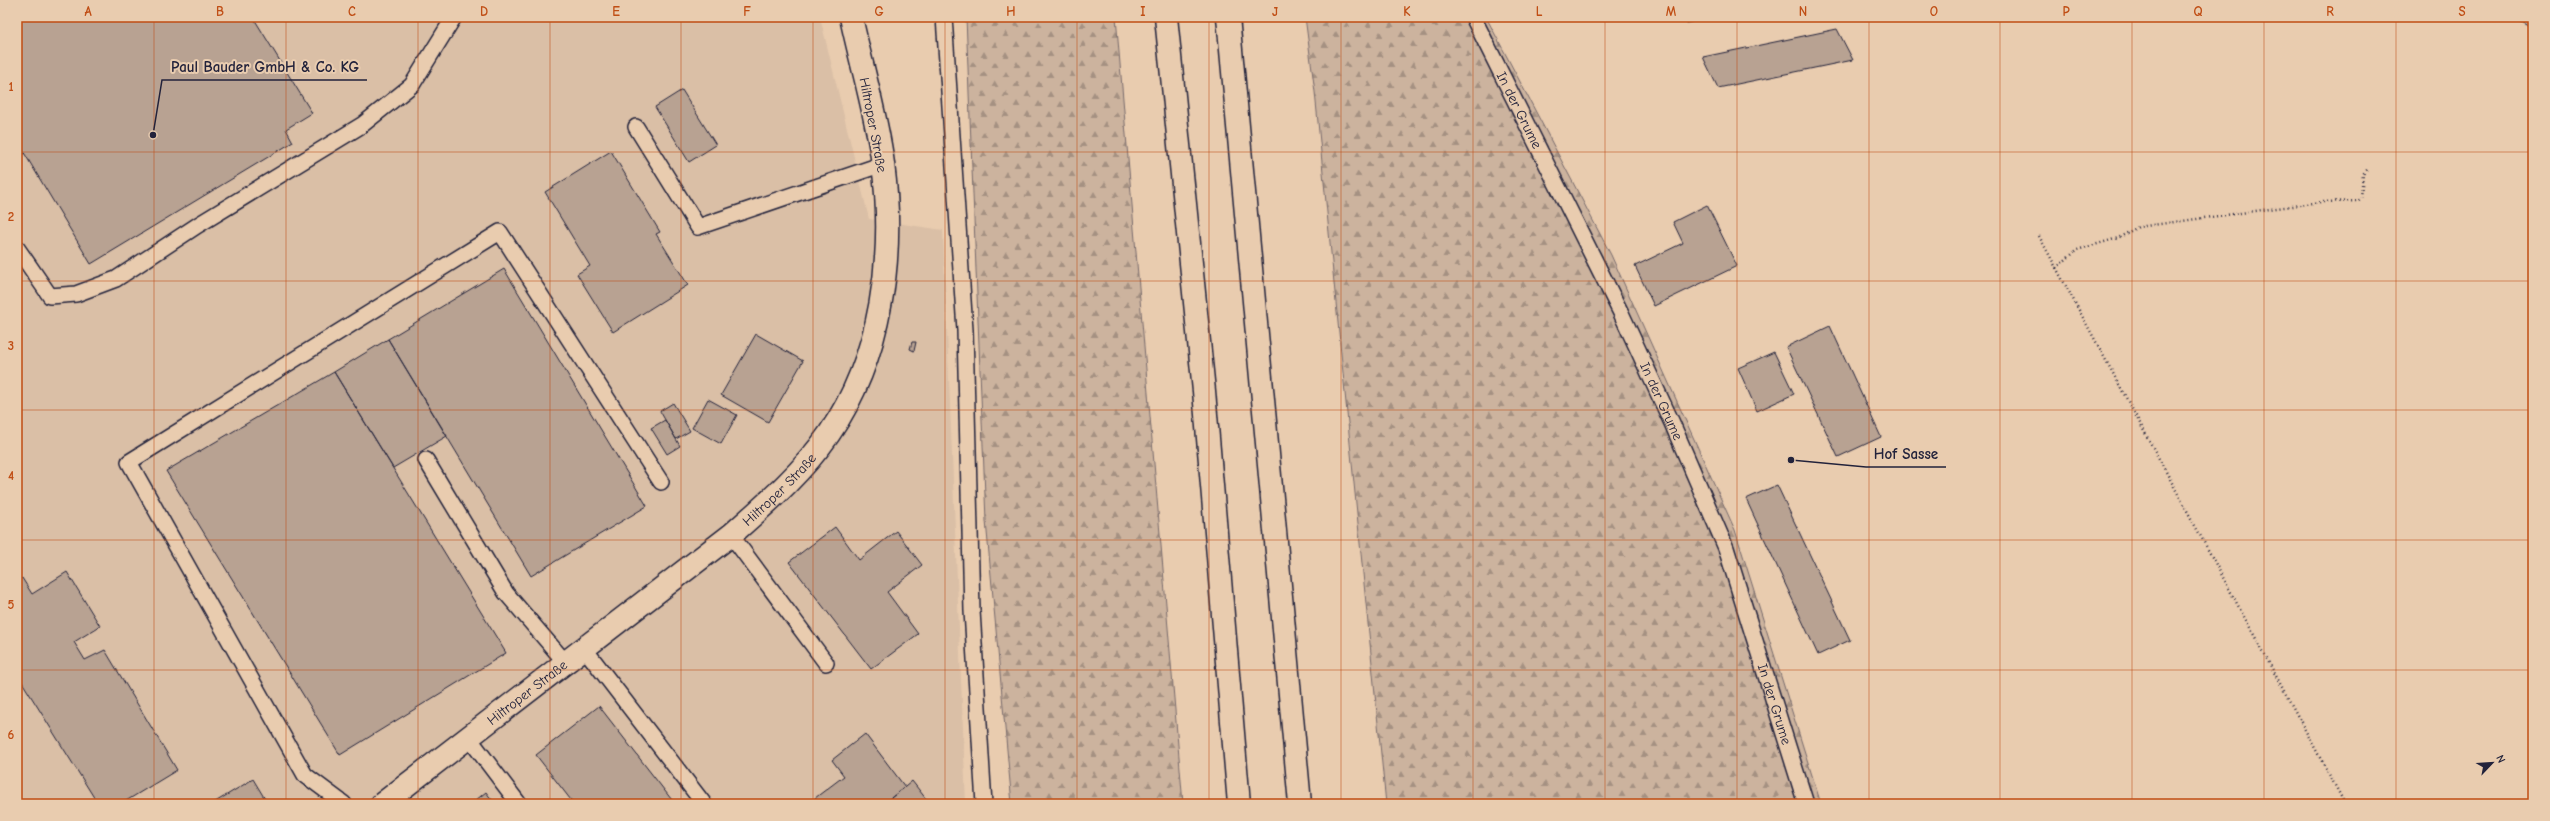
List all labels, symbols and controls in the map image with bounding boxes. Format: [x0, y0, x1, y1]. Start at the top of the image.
text: A [84, 4, 92, 19]
text: B [216, 4, 224, 19]
text: C [348, 4, 356, 19]
text: D [480, 4, 488, 19]
text: E [612, 4, 620, 19]
text: F [743, 4, 751, 19]
text: G [874, 4, 884, 19]
text: H [1006, 4, 1016, 19]
text: I [1140, 4, 1146, 19]
text: J [1272, 4, 1278, 19]
text: K [1403, 4, 1411, 19]
text: L [1536, 4, 1543, 19]
text: M [1666, 4, 1677, 19]
text: N [1799, 4, 1807, 19]
text: O [1930, 4, 1938, 19]
text: P [2062, 4, 2070, 19]
text: Q [2193, 4, 2203, 19]
text: R [2326, 4, 2334, 19]
text: S [2458, 4, 2466, 19]
callout: Paul Bauder GmbH & Co. KG [162, 53, 367, 80]
text: Paul Bauder GmbH & Co. KG [171, 58, 359, 76]
street label: In der Grume [1493, 69, 1546, 151]
street label: Hiltroper Straße [855, 76, 891, 174]
text: 1 [8, 79, 14, 94]
text: 2 [8, 209, 14, 224]
text: 3 [8, 338, 14, 353]
street label: In der Grume [1636, 359, 1687, 443]
callout: Hof Sasse [1866, 440, 1946, 467]
text: Hof Sasse [1874, 445, 1938, 463]
street label: Hiltroper Straße [739, 450, 819, 529]
text: 4 [8, 468, 14, 483]
text: 5 [8, 597, 15, 612]
street label: Hiltroper Straße [484, 656, 570, 728]
street label: In der Grume [1754, 662, 1795, 747]
text: 6 [8, 727, 15, 742]
north arrow [2472, 743, 2512, 783]
text: N [2493, 753, 2508, 765]

